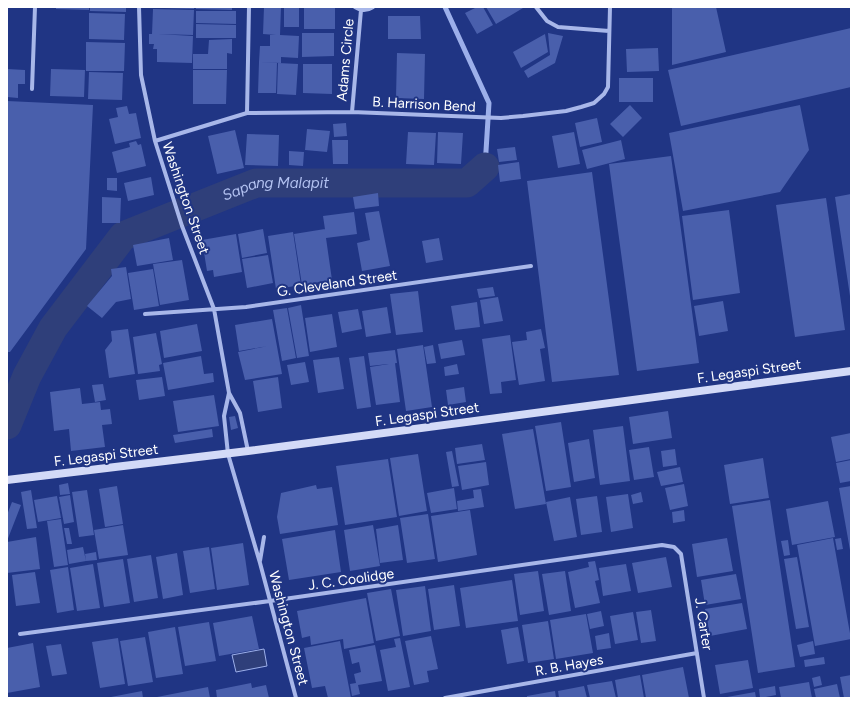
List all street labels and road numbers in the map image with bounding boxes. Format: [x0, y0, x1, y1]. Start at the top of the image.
street label: Adams Circle [333, 18, 358, 102]
street label: B. Harrison Bend [372, 93, 476, 116]
street label: Washington Street [158, 140, 213, 256]
street label: G. Cleveland Street [276, 267, 398, 300]
street label: F. Legaspi Street [696, 356, 802, 387]
street label: F. Legaspi Street [374, 399, 480, 430]
street label: F. Legaspi Street [53, 441, 159, 470]
street label: J. C. Coolidge [307, 565, 396, 594]
street label: Washington Street [265, 569, 312, 687]
street label: J. Carter [691, 596, 716, 652]
street label: R. B. Hayes [534, 651, 605, 680]

